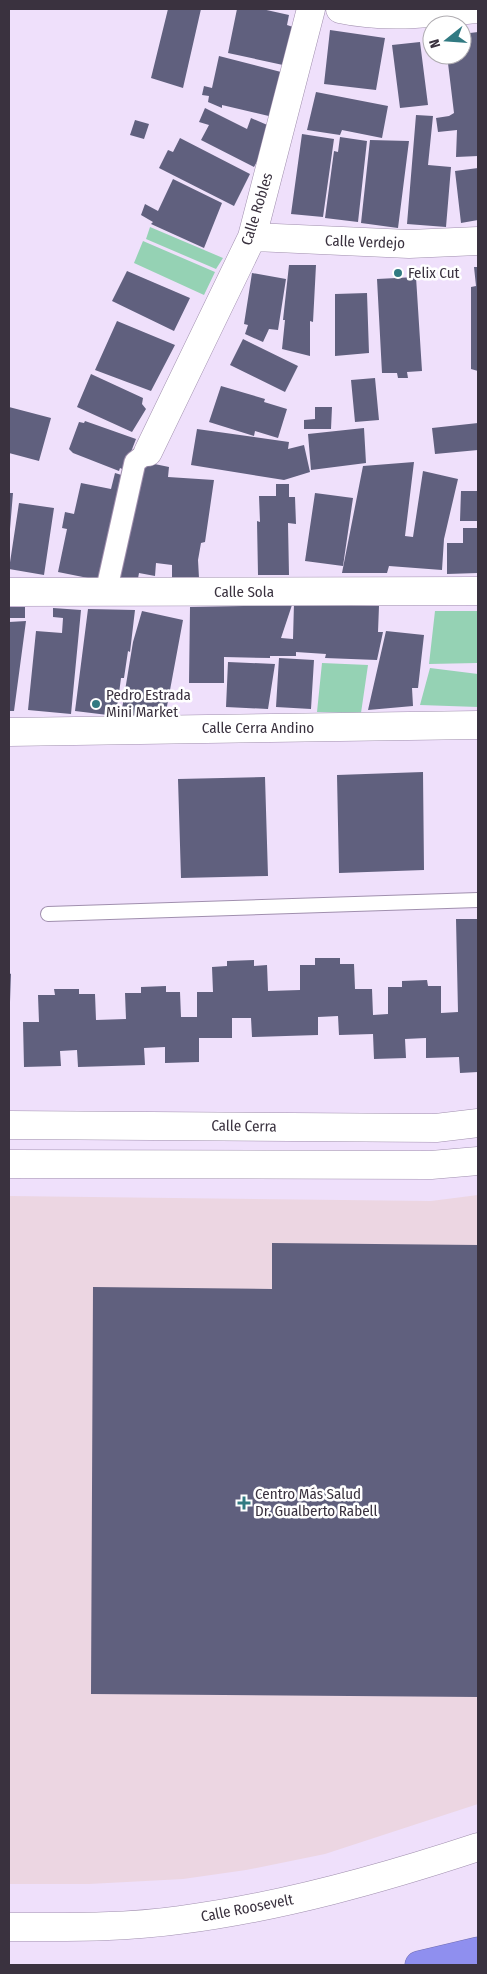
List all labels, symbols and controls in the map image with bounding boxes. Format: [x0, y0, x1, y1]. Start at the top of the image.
north arrow [422, 15, 472, 65]
text: N [426, 37, 444, 50]
street label: Calle Robles [237, 171, 277, 247]
street label: Calle Verdejo [325, 232, 405, 252]
place label: Felix Cut [408, 264, 460, 282]
marker: Felix Cut [392, 267, 404, 279]
street label: Calle Sola [214, 583, 274, 601]
place label: Pedro Estrada Mini Market [106, 686, 191, 721]
marker: Pedro Estrada Mini Market [90, 698, 102, 710]
street label: Calle Cerra Andino [202, 719, 314, 737]
street label: Calle Cerra [211, 1116, 277, 1136]
place label: Centro Más Salud Dr. Gualberto Rabell [255, 1485, 378, 1520]
marker: Centro Más Salud Dr. Gualberto Rabell [237, 1496, 251, 1510]
street label: Calle Roosevelt [199, 1890, 295, 1926]

